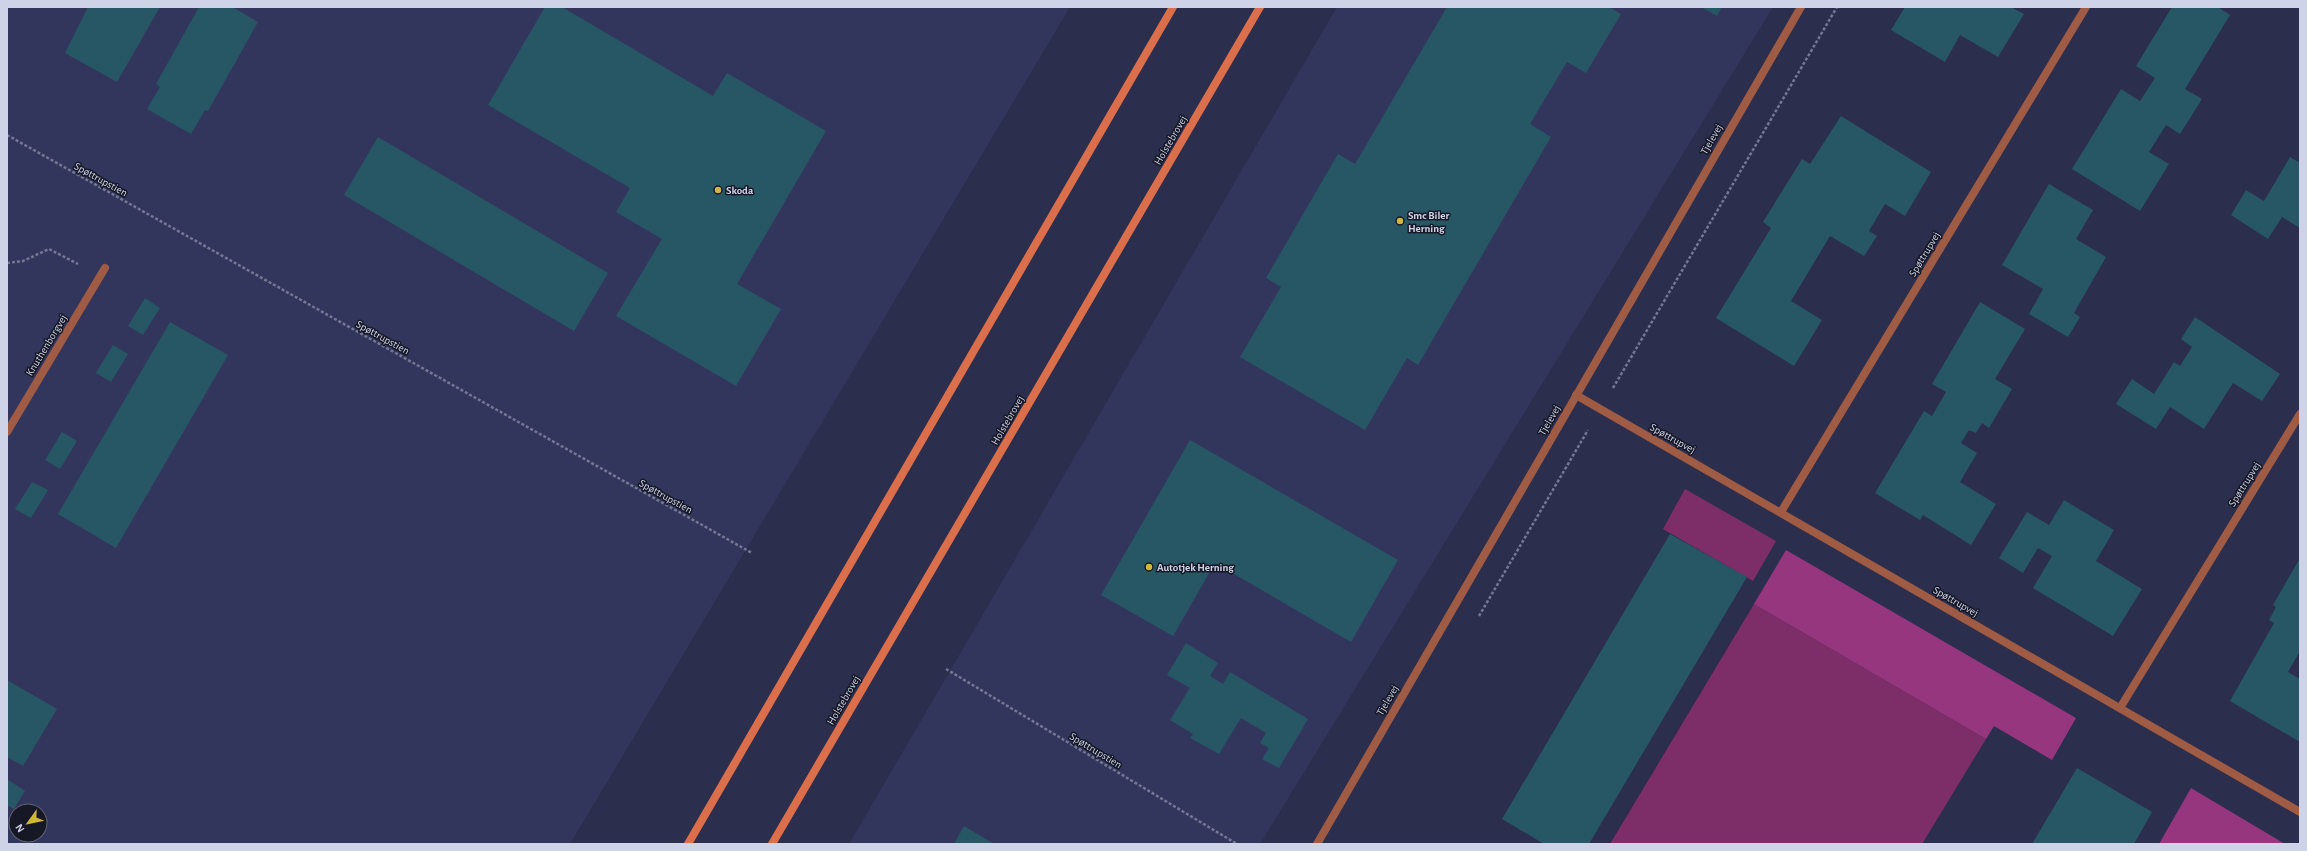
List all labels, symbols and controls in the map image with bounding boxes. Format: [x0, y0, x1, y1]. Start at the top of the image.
street label: Holstebrovej [1152, 114, 1189, 167]
street label: Tjelevej [1698, 122, 1725, 156]
street label: Spøttrupstien [72, 160, 129, 199]
marker: Skoda [713, 185, 723, 195]
place label: Skoda [726, 185, 754, 196]
place label: Smc Biler Herning [1408, 210, 1449, 234]
marker: Smc Biler Herning [1395, 216, 1405, 226]
street label: Spøttrupvej [1907, 230, 1942, 279]
street label: Knuthenborgvej [24, 313, 69, 378]
street label: Spøttrupstien [354, 318, 411, 357]
street label: Holstebrovej [989, 394, 1026, 447]
street label: Tjelevej [1536, 403, 1563, 437]
street label: Spøttrupvej [1648, 421, 1697, 455]
street label: Spøttrupvej [2226, 460, 2262, 509]
street label: Spøttrupstien [637, 477, 694, 516]
marker: Autotjek Herning [1144, 562, 1154, 572]
place label: Autotjek Herning [1157, 562, 1234, 573]
street label: Spøttrupvej [1931, 584, 1980, 619]
street label: Holstebrovej [825, 674, 862, 727]
street label: Tjelevej [1374, 683, 1401, 717]
street label: Spøttrupstien [1068, 731, 1124, 770]
north arrow [8, 803, 48, 843]
text: N [13, 822, 27, 834]

